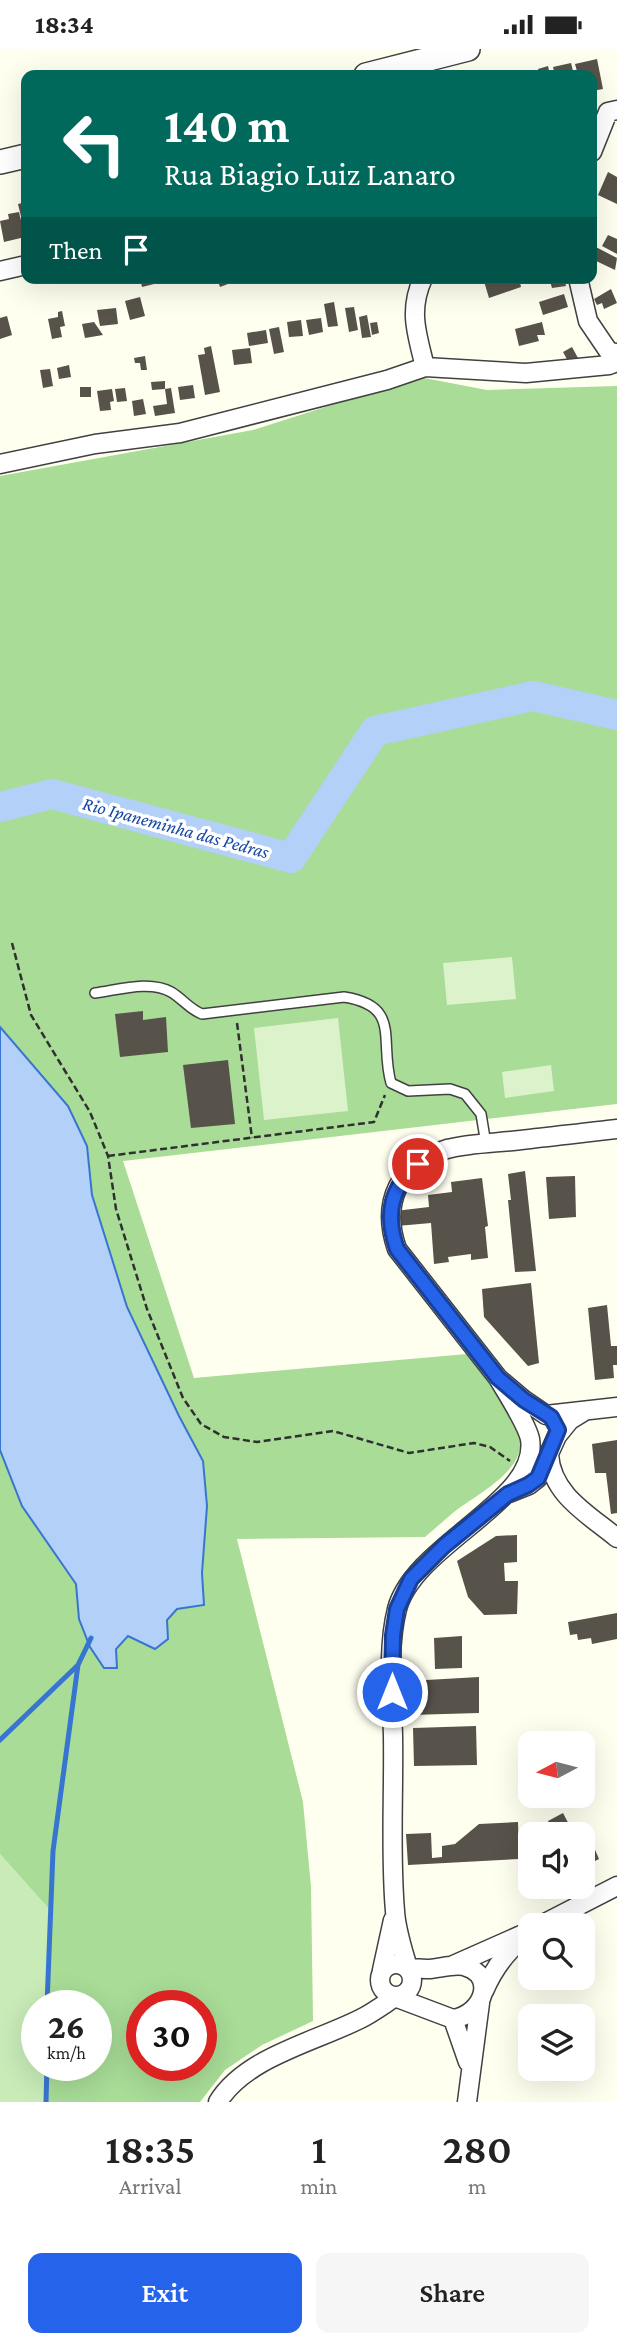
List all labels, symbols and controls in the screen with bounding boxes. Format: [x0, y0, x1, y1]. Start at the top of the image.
text: 18:34 [35, 10, 94, 39]
icon: left [49, 98, 140, 189]
text: 140 m [164, 98, 289, 153]
text: Rua Biagio Luiz Lanaro [164, 156, 456, 192]
icon: arrive [117, 231, 155, 269]
text: Then [49, 236, 103, 265]
water label: Rio Ipaneminha das Pedras [81, 793, 271, 862]
pin [388, 1134, 448, 1194]
icon: arrive [399, 1145, 437, 1183]
position arrow [355, 1655, 429, 1729]
north arrow [518, 1731, 595, 1808]
map controls [518, 1731, 595, 2081]
button: sound [518, 1822, 595, 1899]
button: search [518, 1913, 595, 1990]
speed limit sign: 30 [126, 1990, 217, 2081]
button: layers [518, 2004, 595, 2081]
text: 26 [48, 2007, 85, 2046]
text: km/h [47, 2043, 86, 2063]
text: 18:35 [105, 2125, 195, 2172]
text: 1 [311, 2125, 326, 2172]
text: 280 [442, 2125, 512, 2172]
text: Arrival [119, 2173, 182, 2199]
text: min [300, 2173, 337, 2199]
text: m [468, 2173, 486, 2199]
button: Exit [28, 2253, 302, 2333]
button: Share [316, 2253, 589, 2333]

